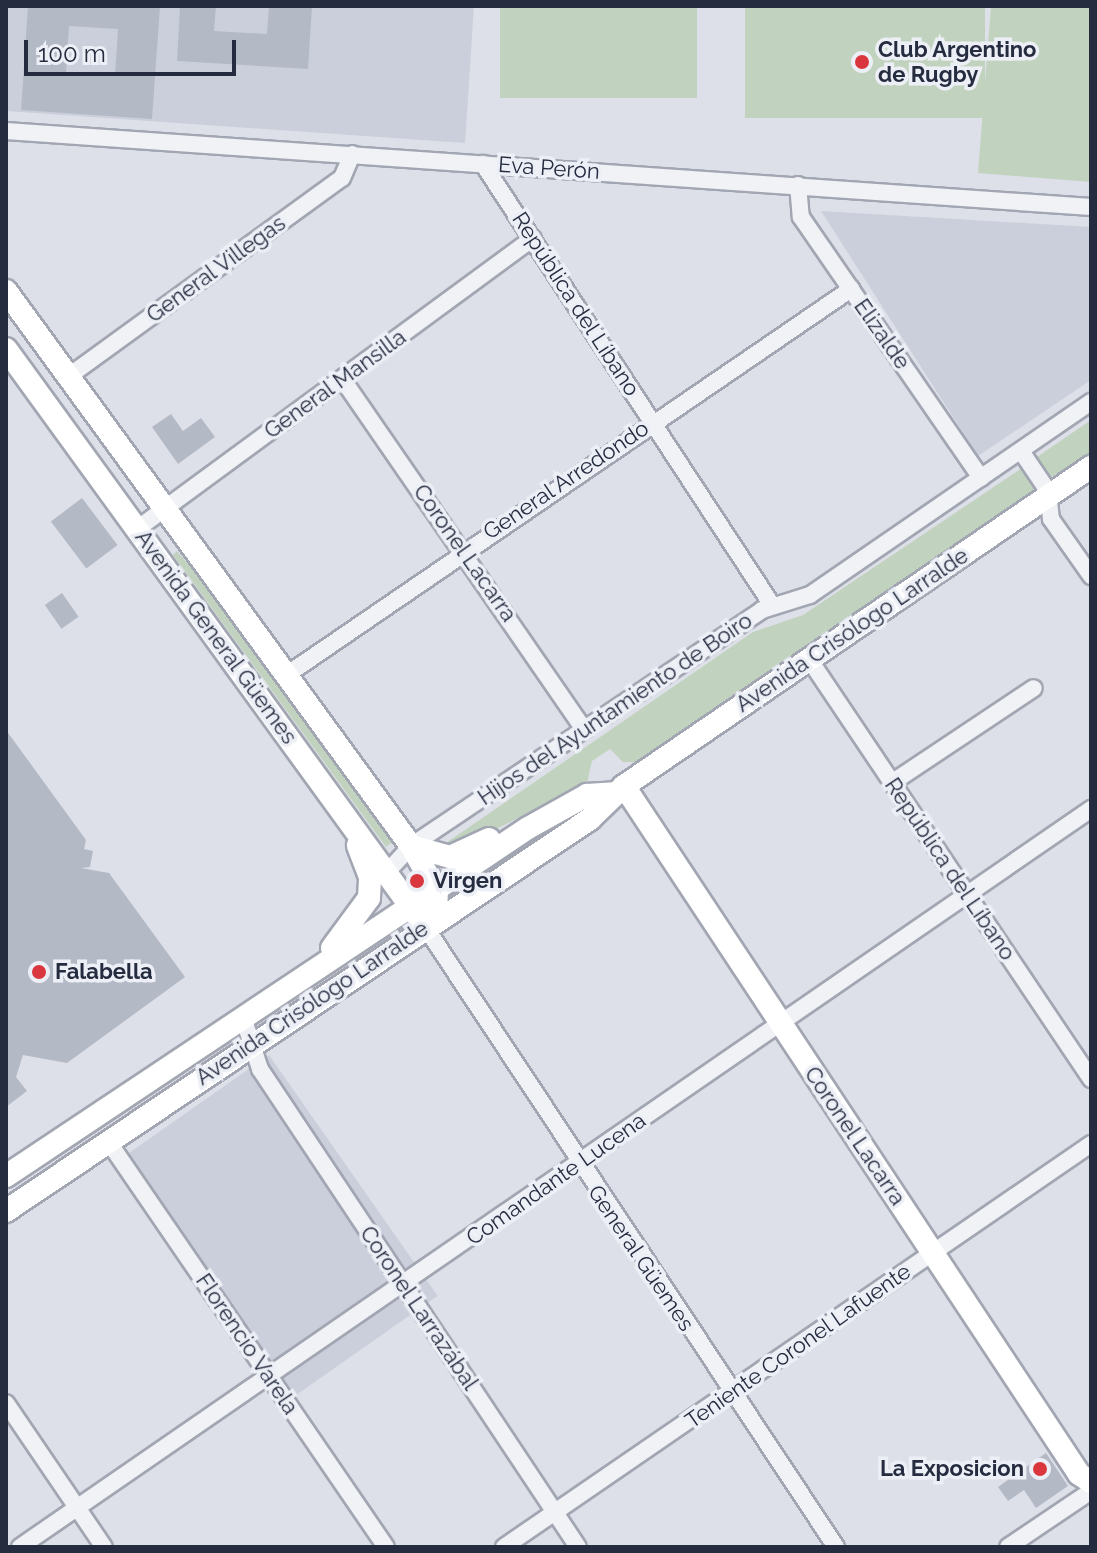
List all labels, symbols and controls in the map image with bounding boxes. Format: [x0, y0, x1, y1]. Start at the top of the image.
scale bar [28, 24, 240, 74]
place label: Club Argentino de Rugby [878, 36, 1037, 88]
text: 100 m [38, 39, 106, 68]
marker: Club Argentino de Rugby [853, 53, 871, 71]
street label: Eva Perón [497, 151, 601, 185]
street label: República del Líbano [506, 207, 646, 401]
street label: General Villegas [141, 209, 291, 329]
street label: Elizalde [848, 294, 916, 374]
street label: General Mansilla [259, 324, 411, 444]
street label: General Arredondo [478, 415, 654, 545]
street label: Coronel Lacarra [408, 479, 522, 627]
street label: Avenida General Güemes [129, 525, 303, 749]
street label: Avenida Crisólogo Larralde [731, 542, 973, 718]
street label: Hijos del Ayuntamiento de Boiro [472, 607, 758, 811]
street label: República del Líbano [879, 773, 1021, 965]
place label: Virgen [433, 868, 502, 894]
marker: Virgen [408, 872, 426, 890]
street label: Avenida Crisólogo Larralde [191, 915, 433, 1091]
place label: Falabella [55, 959, 153, 985]
marker: Falabella [30, 963, 48, 981]
street label: Coronel Lacarra [799, 1061, 911, 1211]
street label: Comandante Lucena [461, 1107, 651, 1251]
street label: General Güemes [582, 1180, 700, 1336]
street label: Coronel Larrazábal [354, 1221, 484, 1395]
street label: Teniente Coronel Lafuente [680, 1258, 916, 1434]
street label: Florencio Varela [190, 1268, 304, 1420]
place label: La Exposicion [880, 1456, 1024, 1482]
marker: La Exposicion [1031, 1460, 1049, 1478]

